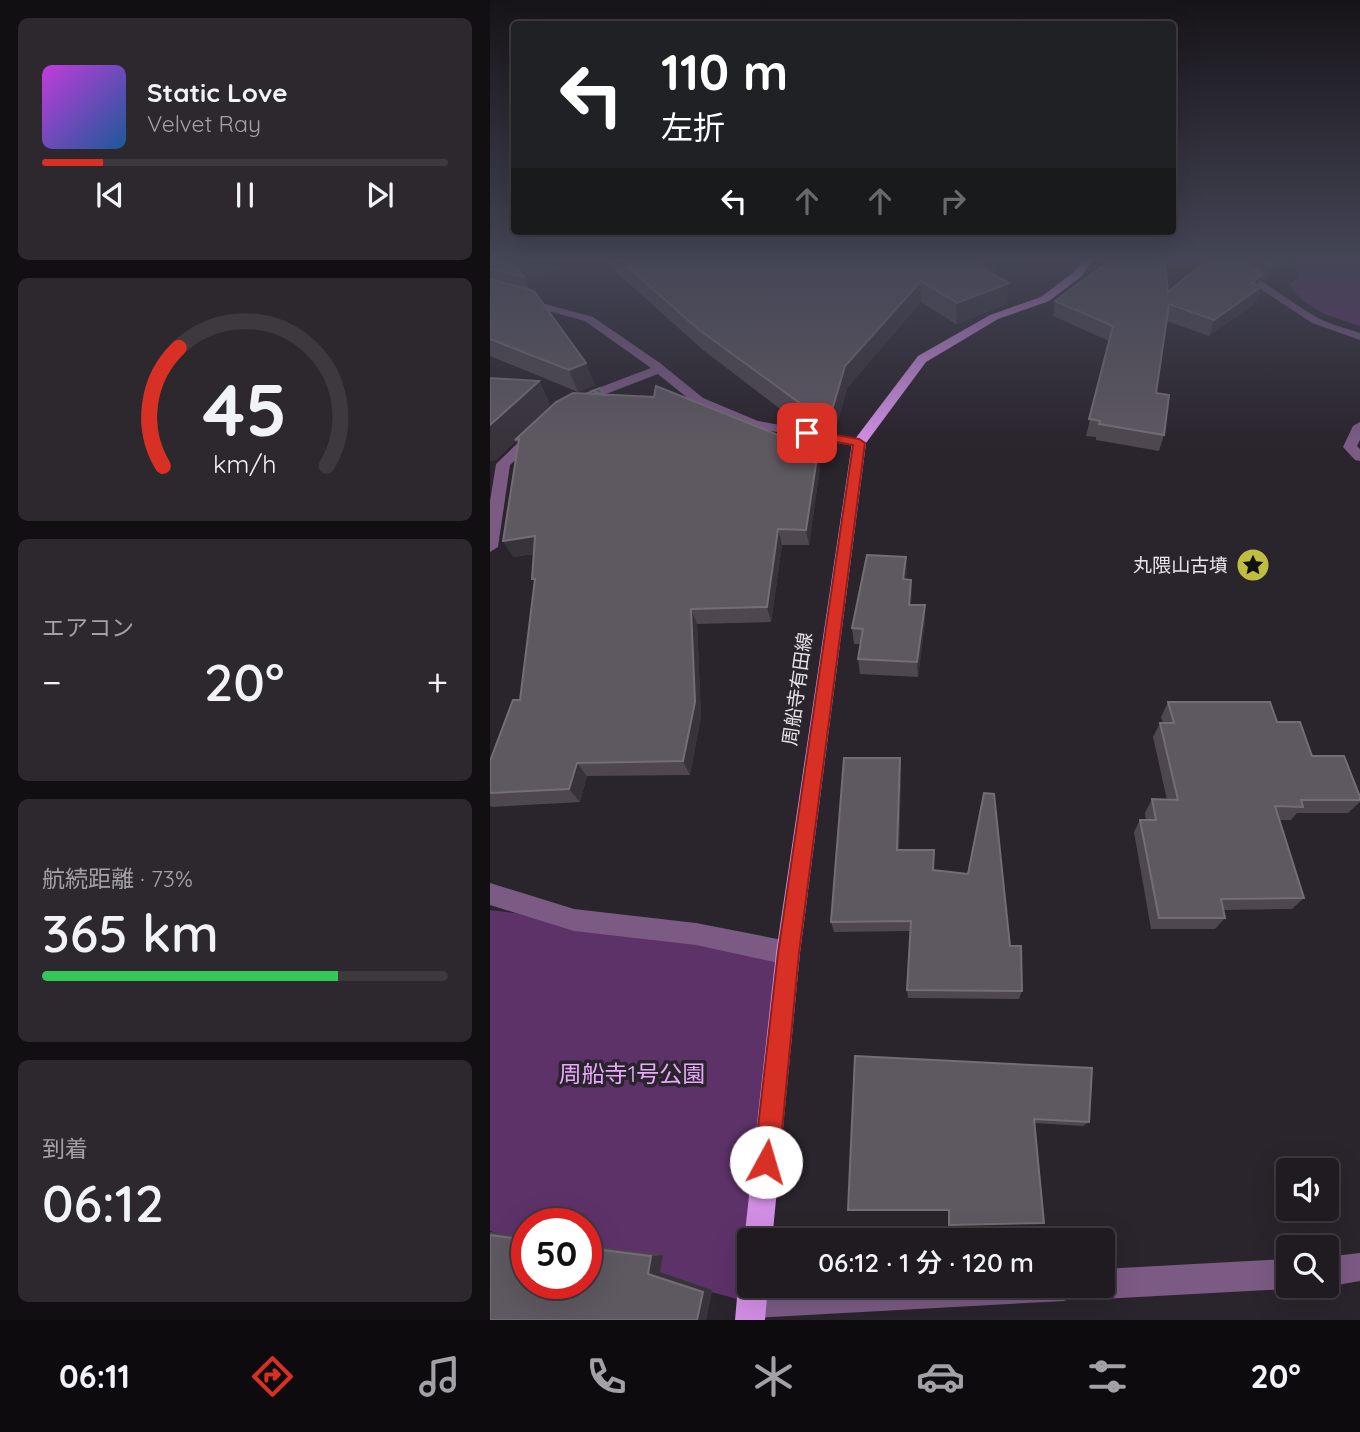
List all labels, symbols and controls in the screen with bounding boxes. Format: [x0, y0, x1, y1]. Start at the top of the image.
text: 110 m [661, 41, 788, 102]
icon: left [546, 49, 637, 140]
text: Static Love [147, 76, 288, 109]
text: 左折 [661, 107, 725, 147]
text: Velvet Ray [147, 109, 261, 138]
icon: previous [91, 176, 129, 214]
icon: pause [226, 176, 264, 214]
icon: next [361, 176, 399, 214]
icon: left [715, 182, 753, 220]
icon: ahead [788, 182, 826, 220]
icon: ahead [861, 182, 899, 220]
icon: right [934, 182, 972, 220]
text: 45 [203, 363, 287, 454]
pin [777, 403, 837, 463]
icon: arrive [788, 414, 826, 452]
text: km/h [213, 447, 277, 478]
place icon: 丸隈山古墳 [1234, 546, 1272, 584]
place label: 丸隈山古墳 [1133, 553, 1228, 577]
text: エアコン [42, 613, 134, 642]
street label: 周船寺有田線 [777, 631, 817, 747]
text: 20° [204, 649, 284, 714]
text: − [42, 658, 62, 706]
text: + [427, 658, 448, 706]
text: 航続距離 · 73% [42, 864, 193, 893]
text: 365 km [42, 900, 219, 965]
park label: 周船寺1号公園 [559, 1059, 705, 1088]
position arrow [729, 1125, 803, 1199]
text: 到着 [42, 1134, 88, 1163]
map controls [1276, 1158, 1339, 1298]
button: sound [1276, 1158, 1339, 1221]
text: 06:12 [42, 1170, 164, 1235]
speed limit sign: 50 [511, 1208, 602, 1299]
button: search [1276, 1235, 1339, 1298]
text: 06:12 · 1 分 · 120 m [818, 1246, 1034, 1279]
icon: directions [248, 1352, 297, 1401]
icon: music [415, 1352, 464, 1401]
icon: phone [582, 1352, 631, 1401]
icon: climate [749, 1352, 798, 1401]
icon: car [916, 1352, 965, 1401]
icon: filters [1083, 1352, 1132, 1401]
text: 06:11 [59, 1356, 130, 1396]
text: 20° [1250, 1356, 1301, 1396]

